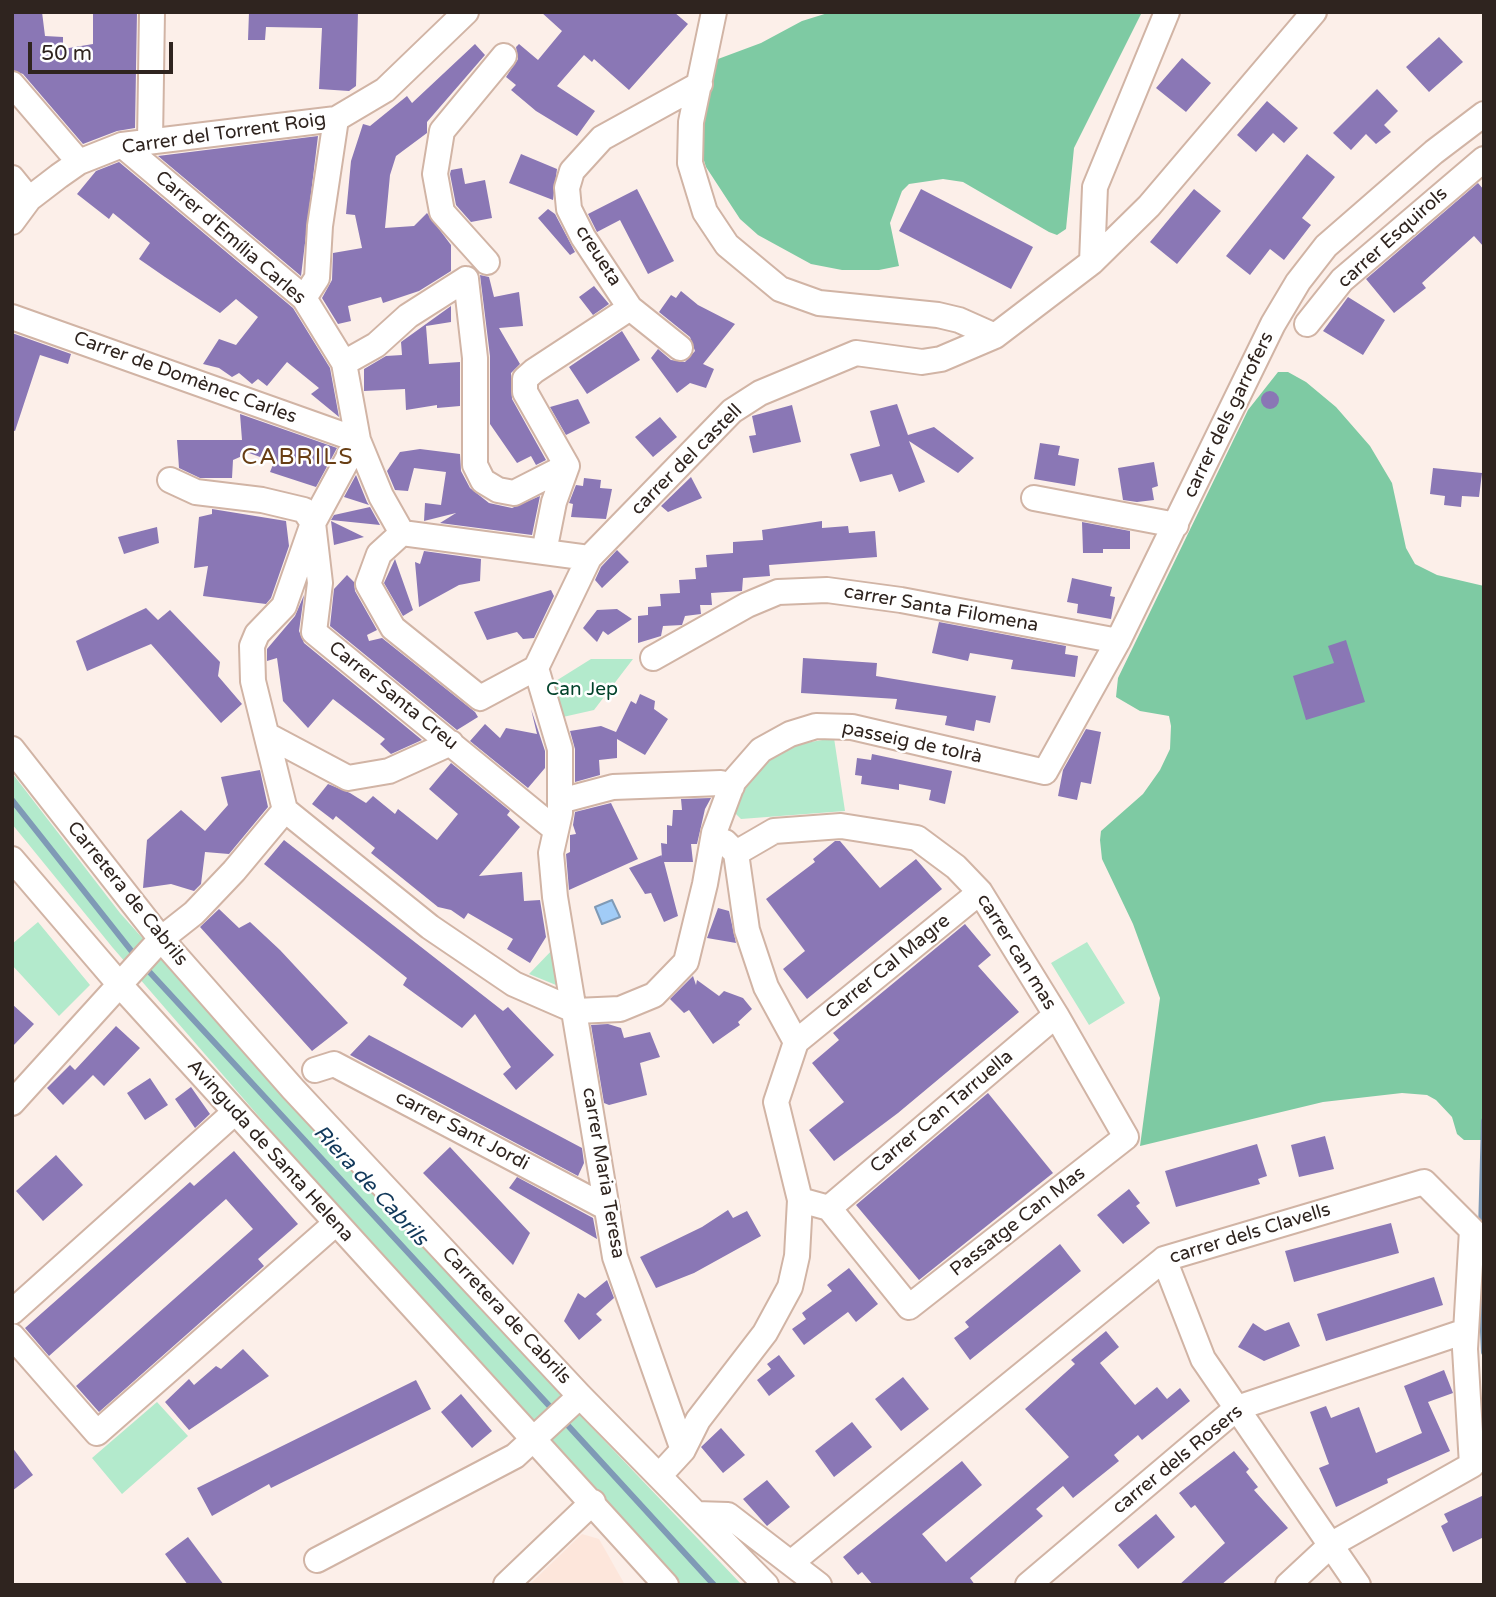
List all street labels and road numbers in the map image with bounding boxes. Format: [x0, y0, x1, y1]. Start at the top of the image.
street label: Carrer del Torrent Roig [121, 108, 327, 160]
street label: Carrer d'Emília Carles [150, 166, 310, 310]
street label: carrer Esquirols [1333, 183, 1453, 293]
street label: creueta [570, 221, 626, 291]
street label: Carrer de Domènec Carles [70, 327, 300, 429]
street label: carrer dels garrofers [1179, 328, 1279, 502]
street label: carrer del castell [627, 400, 747, 520]
street label: carrer Santa Filomena [842, 581, 1040, 637]
street label: Carrer Santa Creu [324, 637, 462, 755]
street label: passeig de tolrà [840, 717, 984, 769]
street label: Carretera de Cabrils [62, 817, 192, 971]
street label: carrer can mas [971, 890, 1061, 1014]
street label: Carrer Cal Magre [821, 910, 955, 1024]
street label: Carrer Can Tarruella [866, 1046, 1018, 1178]
street label: Avinguda de Santa Helena [182, 1055, 358, 1247]
street label: carrer Sant Jordi [391, 1086, 533, 1176]
street label: carrer Maria Teresa [577, 1086, 629, 1260]
street label: Passatge Can Mas [946, 1162, 1090, 1282]
street label: carrer dels Clavells [1167, 1199, 1333, 1269]
street label: Carretera de Cabrils [437, 1243, 575, 1389]
street label: carrer dels Rosers [1108, 1401, 1248, 1519]

